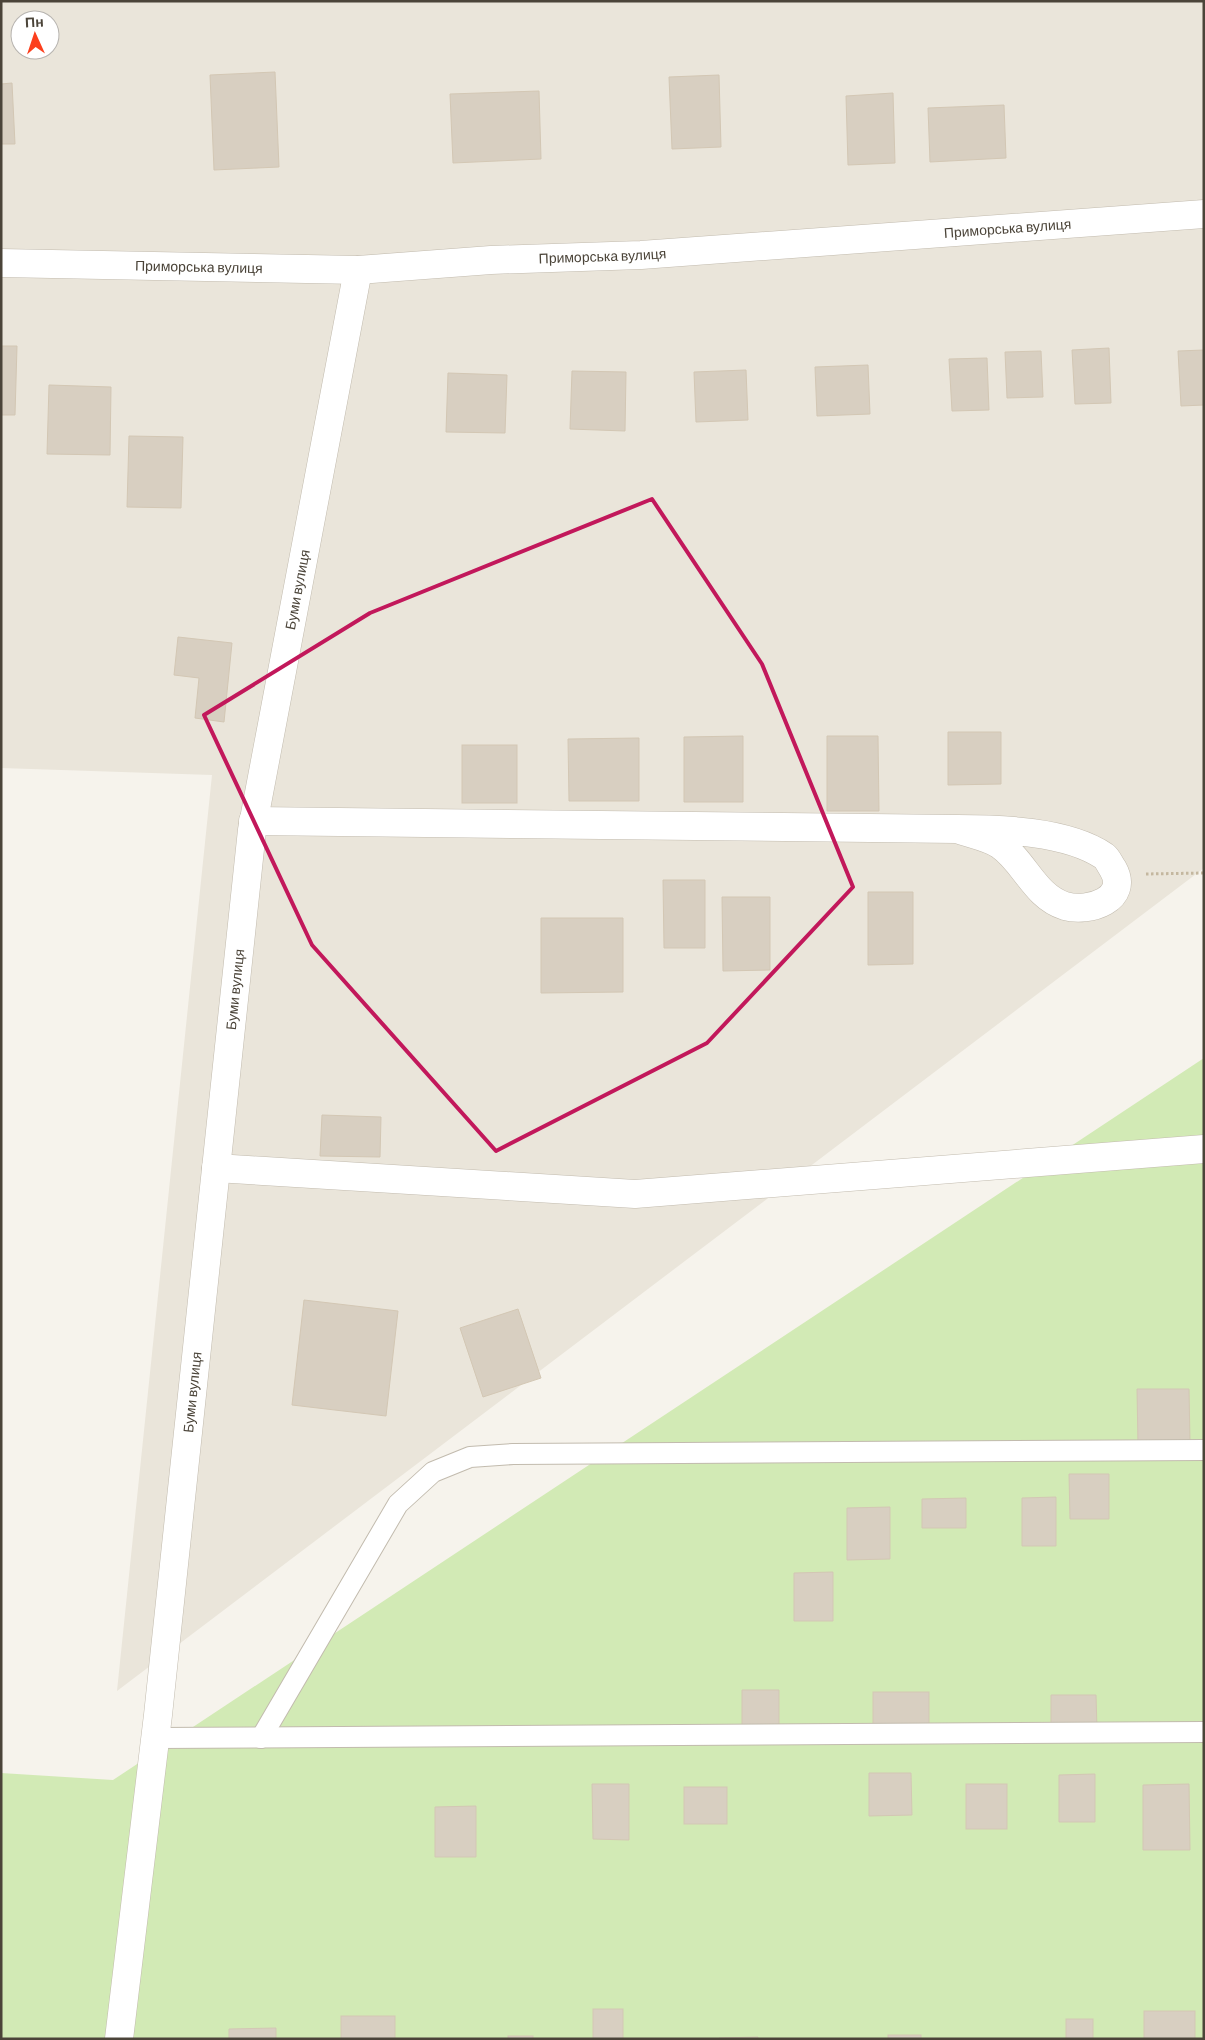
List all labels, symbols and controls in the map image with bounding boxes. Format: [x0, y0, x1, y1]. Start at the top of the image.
north arrow [10, 10, 60, 60]
text: Пн [25, 13, 44, 30]
street label: Приморська вулиця [943, 215, 1072, 241]
street label: Приморська вулиця [538, 244, 667, 266]
street label: Приморська вулиця [135, 257, 263, 276]
street label: Буми вулиця [281, 548, 313, 631]
street label: Буми вулиця [222, 948, 247, 1031]
street label: Буми вулиця [179, 1351, 205, 1434]

